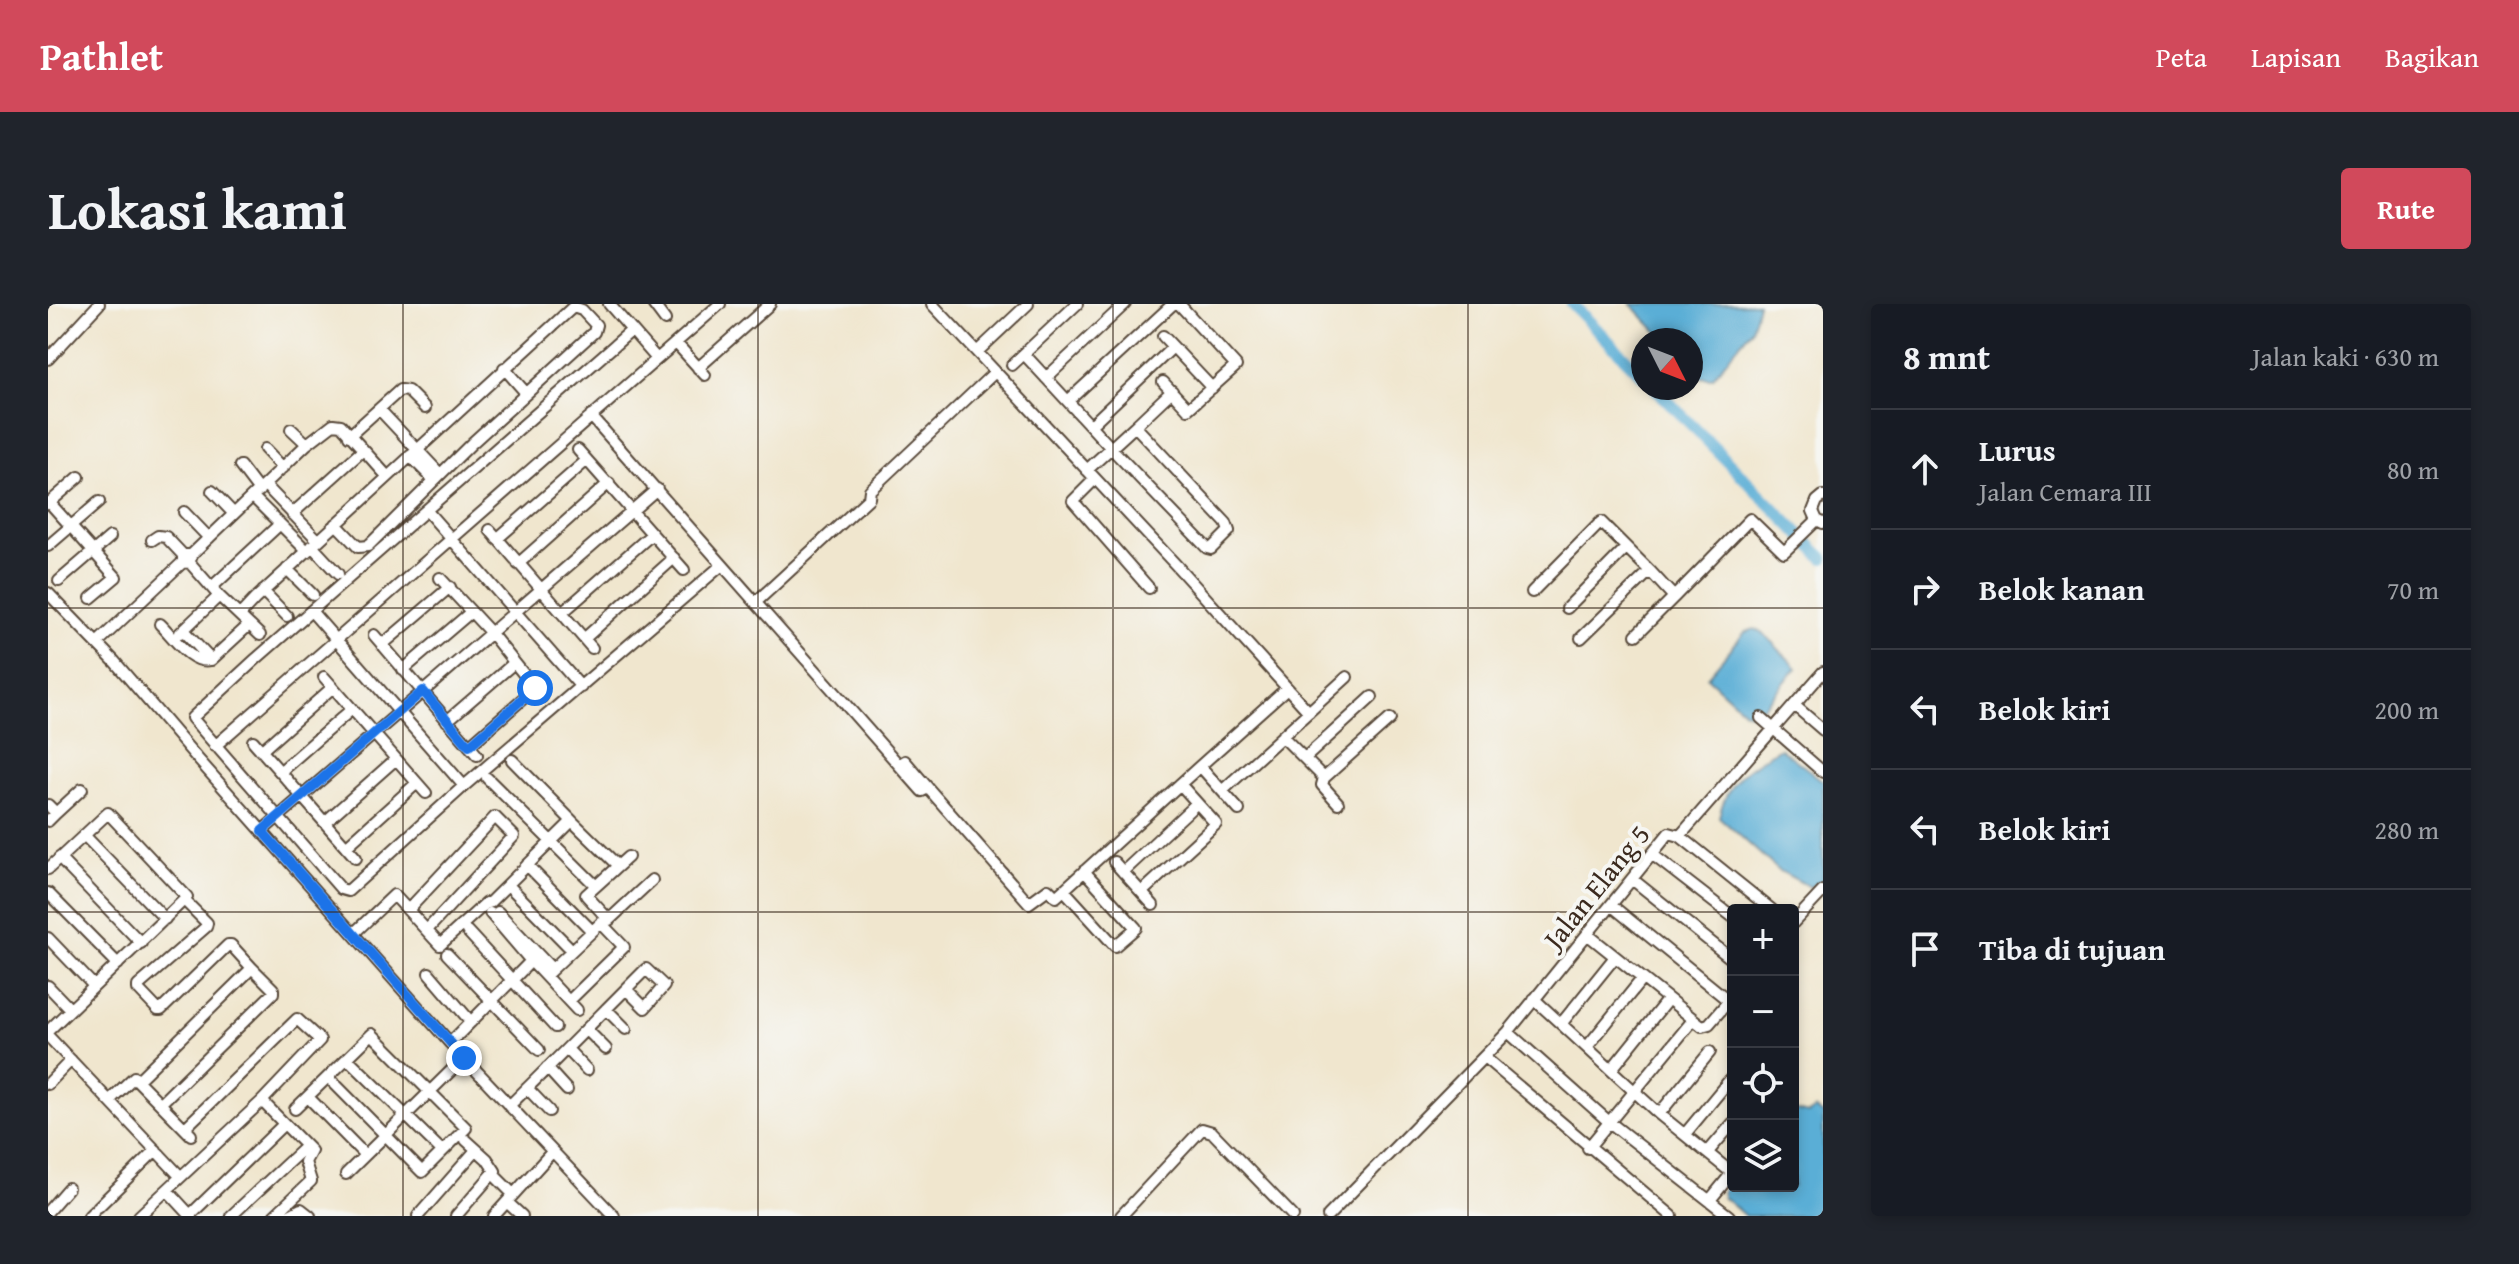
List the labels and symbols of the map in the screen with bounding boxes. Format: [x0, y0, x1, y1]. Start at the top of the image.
north arrow [1631, 328, 1703, 400]
route start [517, 670, 553, 706]
street label: Jalan Elang 5 [1531, 815, 1659, 959]
route end [446, 1040, 482, 1076]

